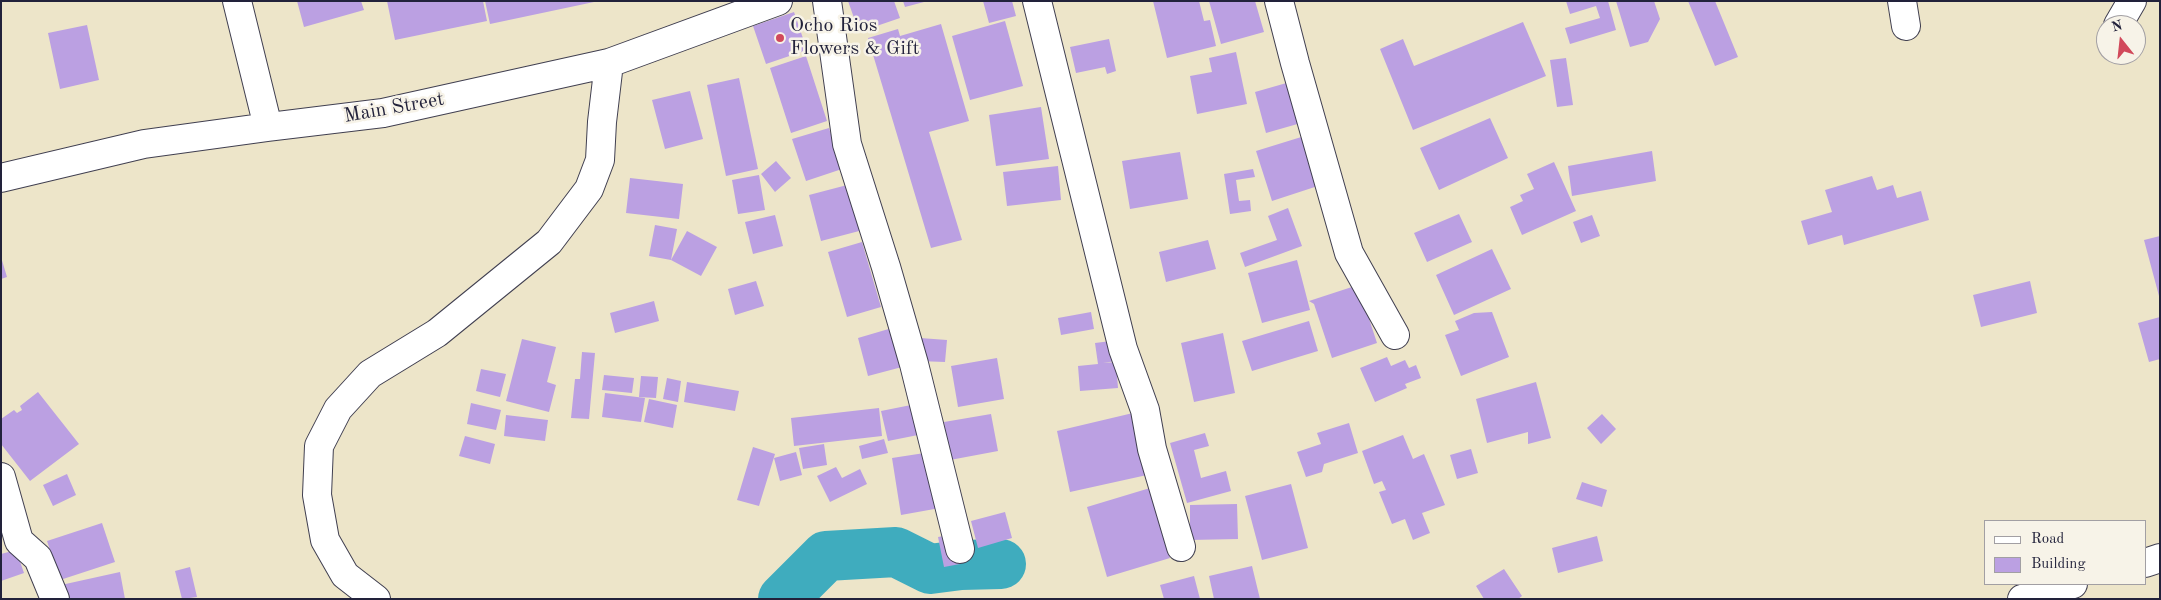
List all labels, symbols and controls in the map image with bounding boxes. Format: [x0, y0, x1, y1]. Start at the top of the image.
place label: Ocho Rios Flowers & Gift [790, 14, 919, 61]
north arrow [2096, 15, 2146, 65]
text: N [2110, 18, 2124, 35]
marker: Ocho Rios Flowers & Gift [774, 32, 786, 44]
street label: Main Street [342, 87, 446, 129]
legend [1984, 520, 2146, 585]
text: Road [2031, 532, 2064, 547]
text: Building [2031, 557, 2086, 572]

